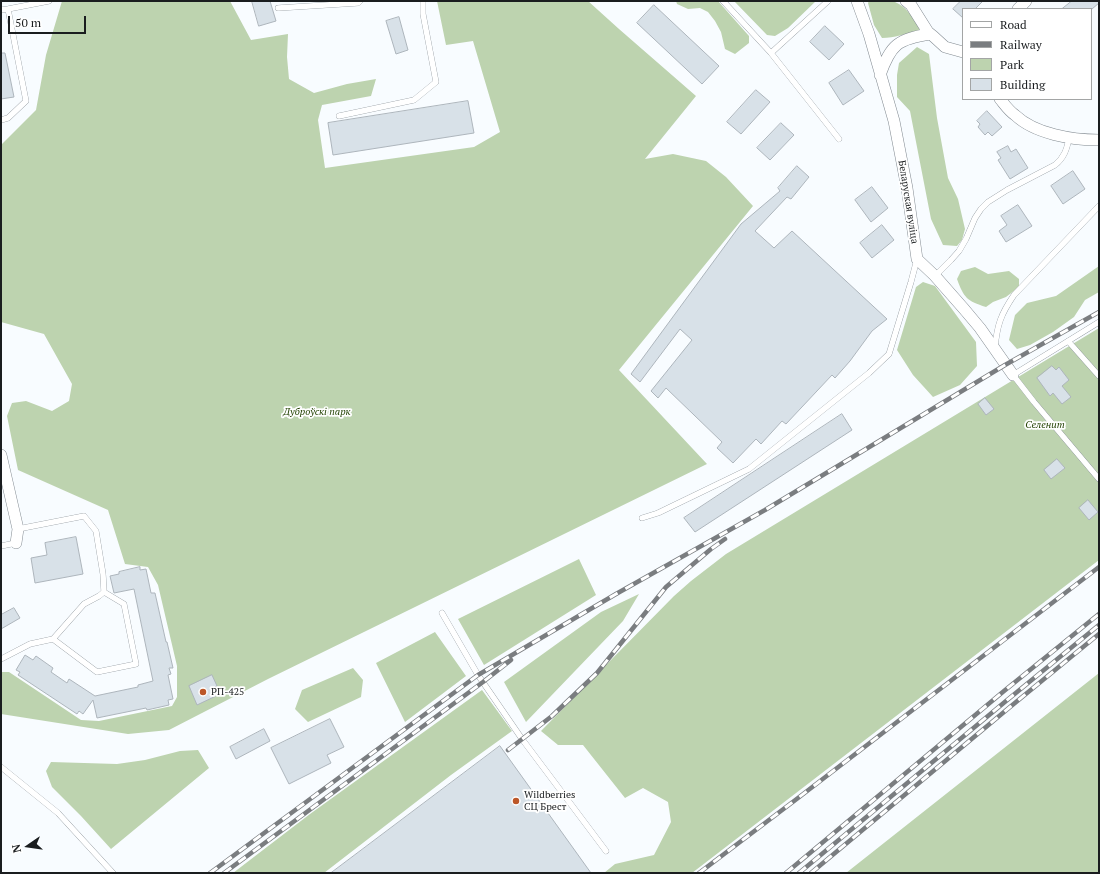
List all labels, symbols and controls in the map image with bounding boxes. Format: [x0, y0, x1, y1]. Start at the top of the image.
scale bar [10, 8, 88, 34]
legend [962, 8, 1092, 100]
text: 50 m [15, 15, 41, 30]
text: Road [1000, 17, 1027, 32]
text: Railway [1000, 37, 1042, 52]
text: Park [1000, 57, 1024, 72]
text: Building [1000, 77, 1045, 92]
street label: Беларуская вуліца [895, 159, 921, 245]
park label: Дуброўскі парк [283, 406, 351, 418]
park label: Селенит [1025, 419, 1065, 431]
place label: РП-425 [211, 686, 244, 698]
marker: РП-425 [198, 687, 208, 697]
place label: Wildberries СЦ Брест [524, 789, 575, 812]
marker: Wildberries СЦ Брест [511, 796, 521, 806]
north arrow [8, 826, 48, 866]
text: N [9, 843, 24, 854]

